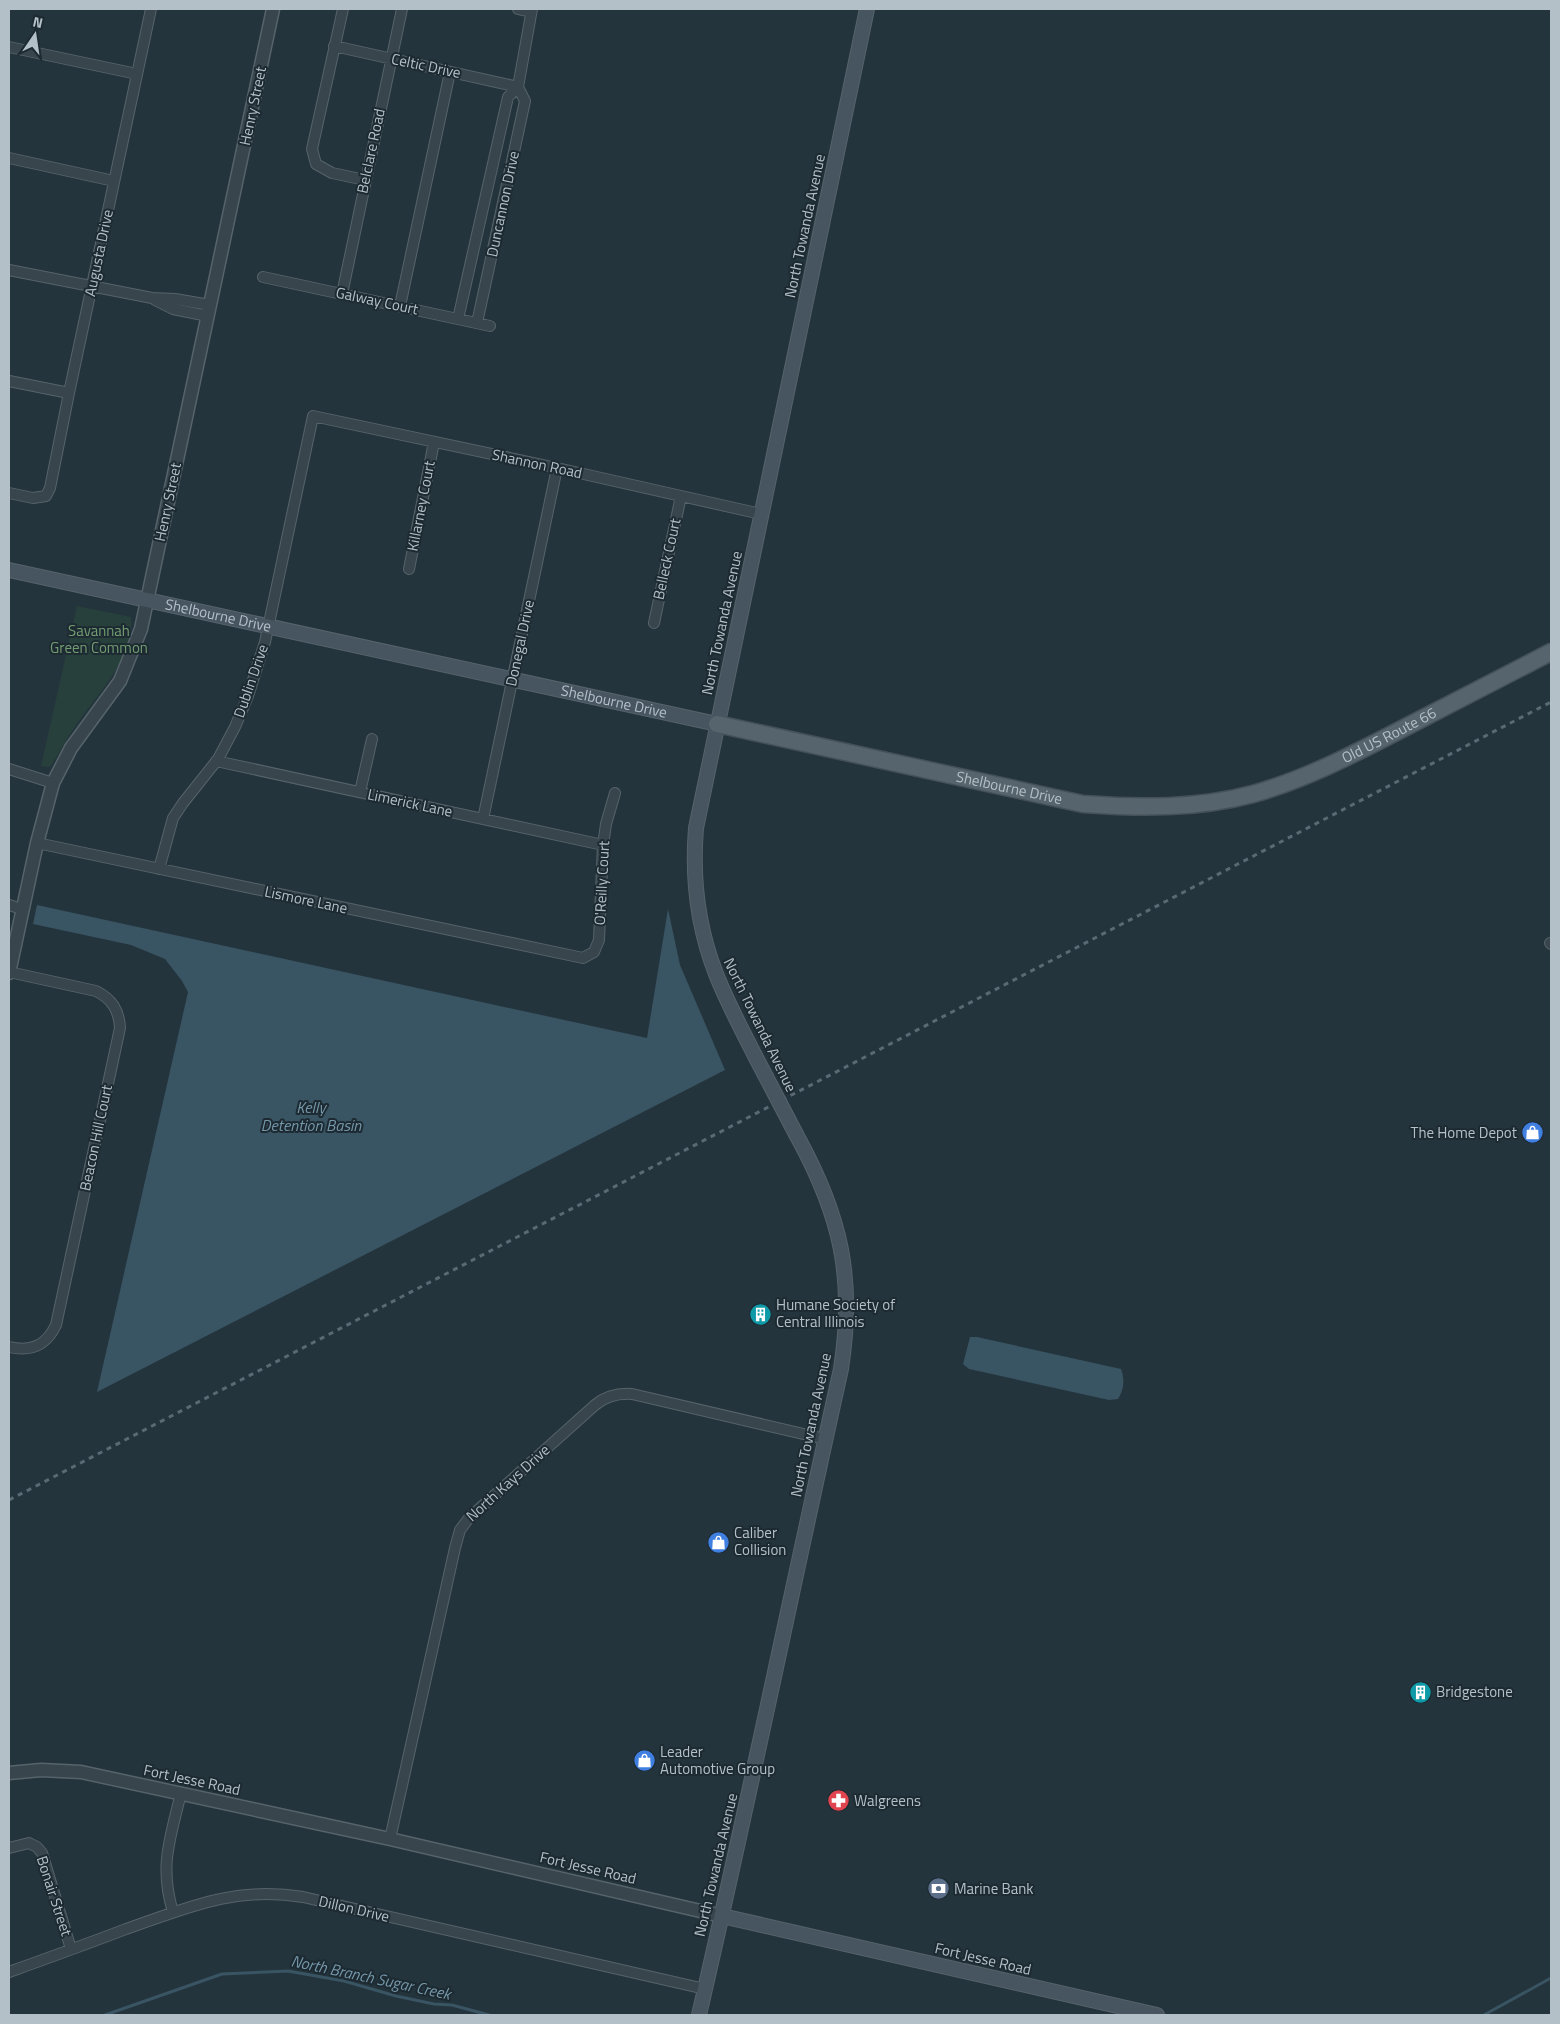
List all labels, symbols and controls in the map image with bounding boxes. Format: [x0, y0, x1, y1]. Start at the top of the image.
north arrow [10, 10, 60, 60]
text: N [31, 11, 45, 33]
street label: Celtic Drive [389, 47, 463, 84]
street label: Henry Street [233, 64, 272, 147]
street label: Belclare Road [350, 106, 391, 195]
street label: Duncannon Drive [480, 149, 525, 259]
street label: North Towanda Avenue [778, 152, 831, 300]
street label: Augusta Drive [78, 207, 119, 299]
street label: Galway Court [334, 281, 421, 321]
street label: Shannon Road [490, 443, 584, 484]
street label: Killarney Court [400, 458, 441, 553]
street label: Henry Street [148, 460, 187, 543]
street label: Belleck Court [647, 515, 687, 602]
street label: North Towanda Avenue [695, 549, 748, 697]
street label: Shelbourne Drive [163, 592, 273, 638]
street label: Donegal Drive [499, 597, 540, 688]
park label: Savannah Green Common [50, 619, 148, 659]
street label: Dublin Drive [227, 641, 274, 721]
street label: Shelbourne Drive [559, 678, 669, 724]
street label: Old US Route 66 [1337, 701, 1440, 769]
street label: Shelbourne Drive [954, 765, 1064, 810]
street label: Limerick Lane [365, 782, 455, 823]
street label: O'Reilly Court [588, 839, 615, 926]
street label: Lismore Lane [263, 880, 350, 920]
street label: North Towanda Avenue [718, 954, 803, 1096]
street label: Beacon Hill Court [73, 1082, 118, 1193]
water label: Kelly Detention Basin [261, 1095, 362, 1137]
place label: The Home Depot [1411, 1121, 1518, 1144]
shop icon: The Home Depot [1521, 1121, 1545, 1145]
place label: Humane Society of Central Illinois [776, 1293, 895, 1333]
building icon: Humane Society of Central Illinois [748, 1302, 772, 1326]
street label: North Towanda Avenue [784, 1351, 837, 1499]
street label: North Kays Drive [461, 1439, 555, 1527]
place label: Caliber Collision [734, 1521, 786, 1561]
shop icon: Caliber Collision [706, 1530, 730, 1554]
building icon: Bridgestone [1408, 1680, 1432, 1704]
place label: Bridgestone [1436, 1680, 1513, 1703]
place label: Leader Automotive Group [660, 1740, 775, 1780]
shop icon: Leader Automotive Group [632, 1749, 656, 1773]
street label: Fort Jesse Road [142, 1758, 243, 1801]
pharmacy icon: Walgreens [826, 1789, 850, 1813]
place label: Walgreens [854, 1789, 921, 1812]
street label: North Towanda Avenue [688, 1791, 743, 1939]
street label: Fort Jesse Road [538, 1845, 639, 1890]
street label: Bonair Street [31, 1853, 78, 1940]
bank icon: Marine Bank [926, 1877, 950, 1901]
place label: Marine Bank [954, 1877, 1034, 1900]
street label: Dillon Drive [316, 1889, 392, 1928]
street label: Fort Jesse Road [933, 1936, 1034, 1981]
water label: North Branch Sugar Creek [289, 1948, 455, 2006]

